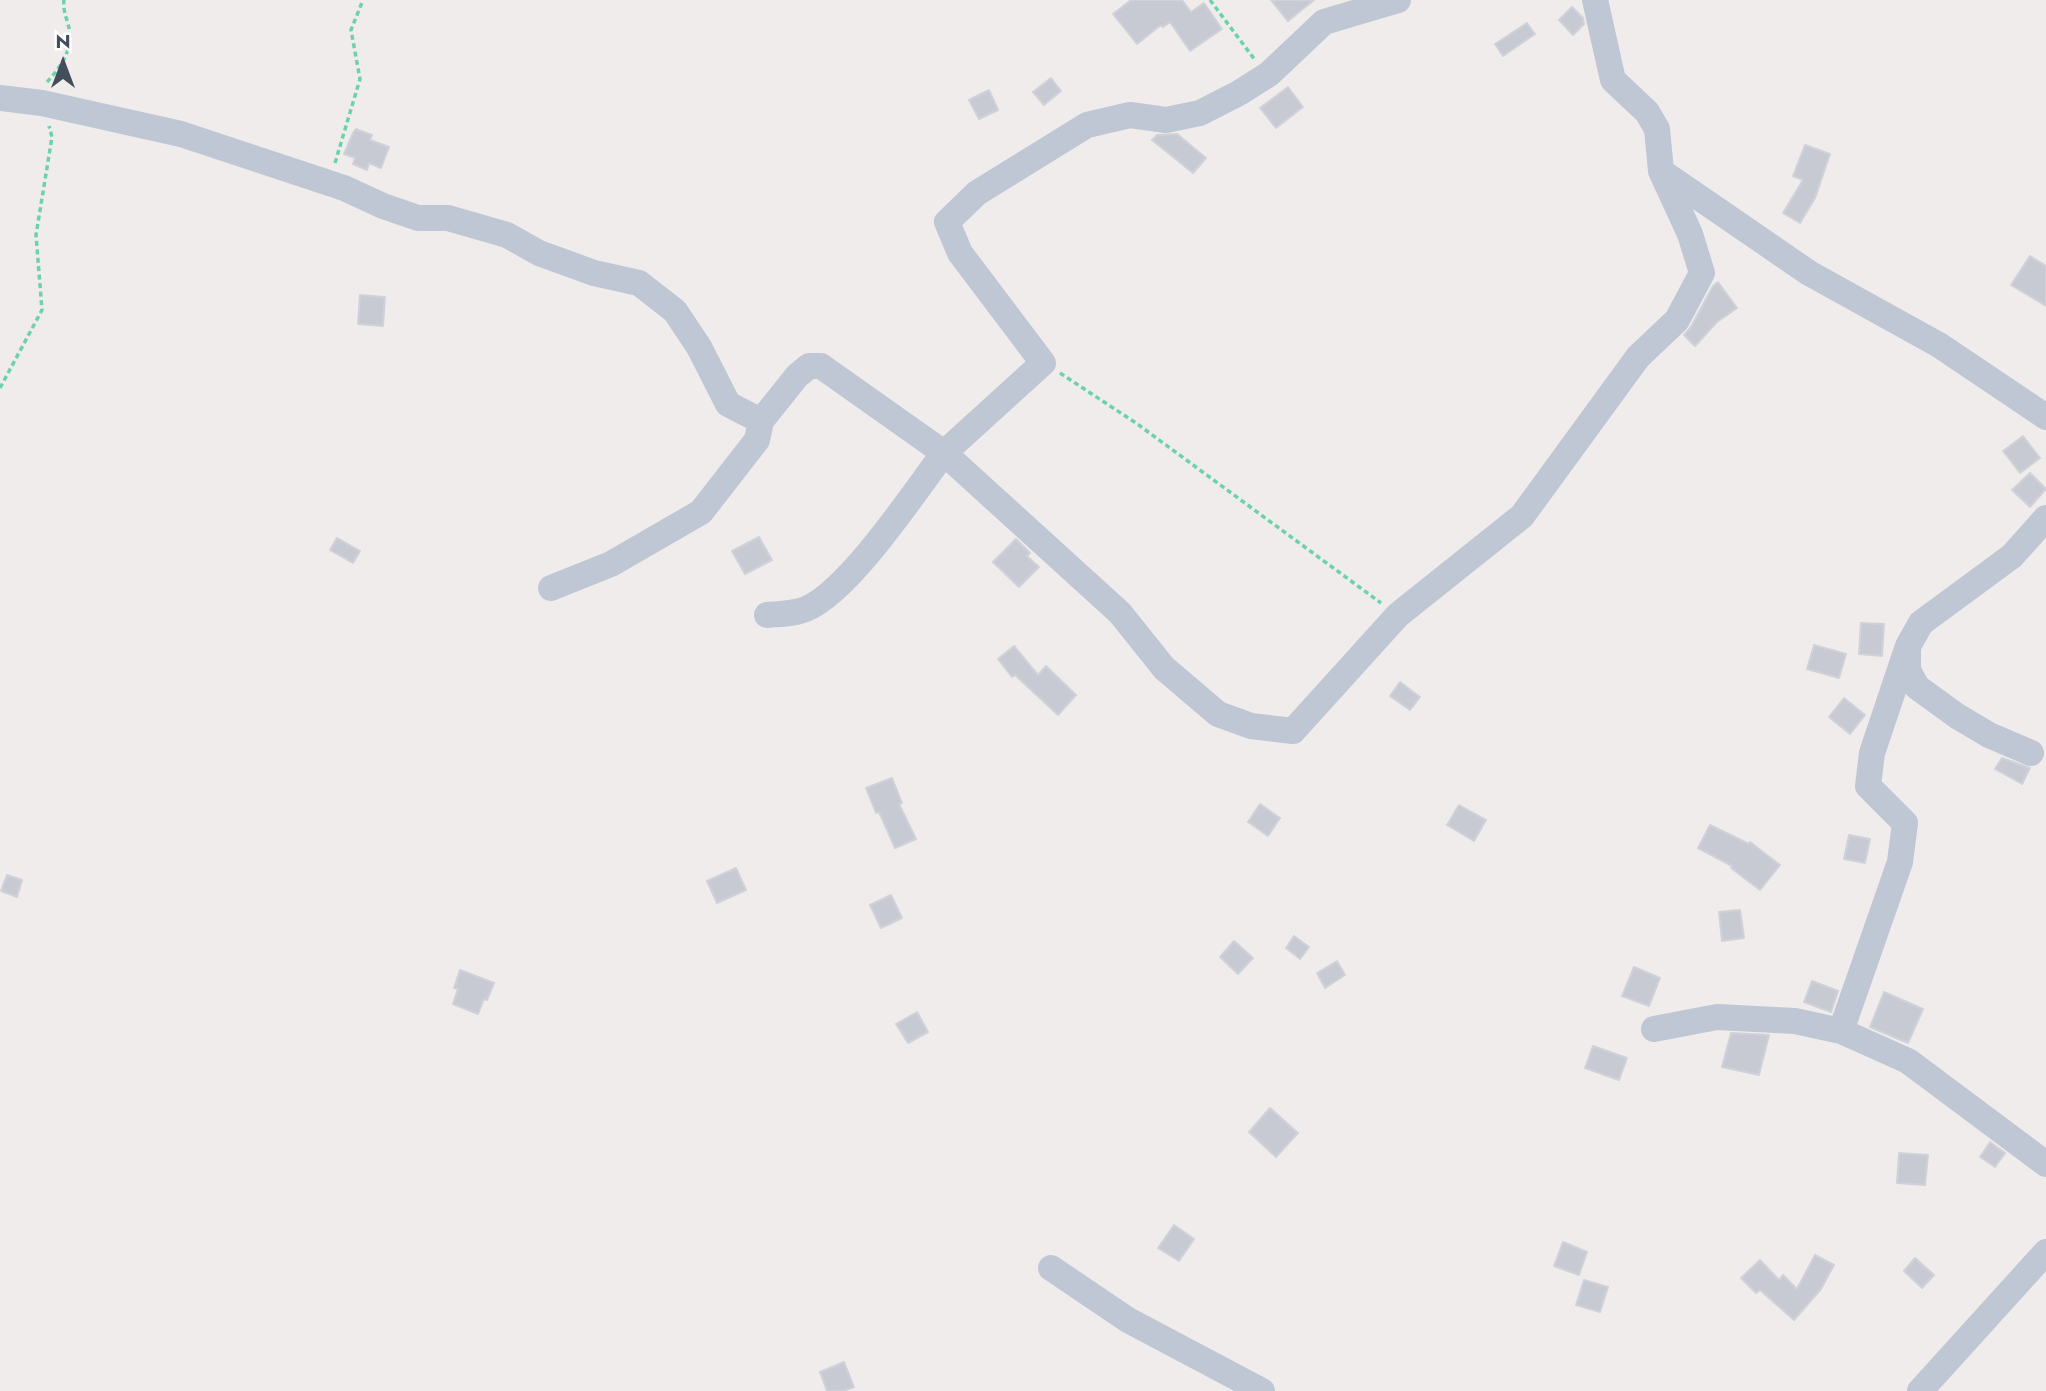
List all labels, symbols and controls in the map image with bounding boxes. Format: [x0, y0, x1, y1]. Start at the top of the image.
north arrow [28, 28, 98, 98]
text: N [55, 28, 71, 55]

